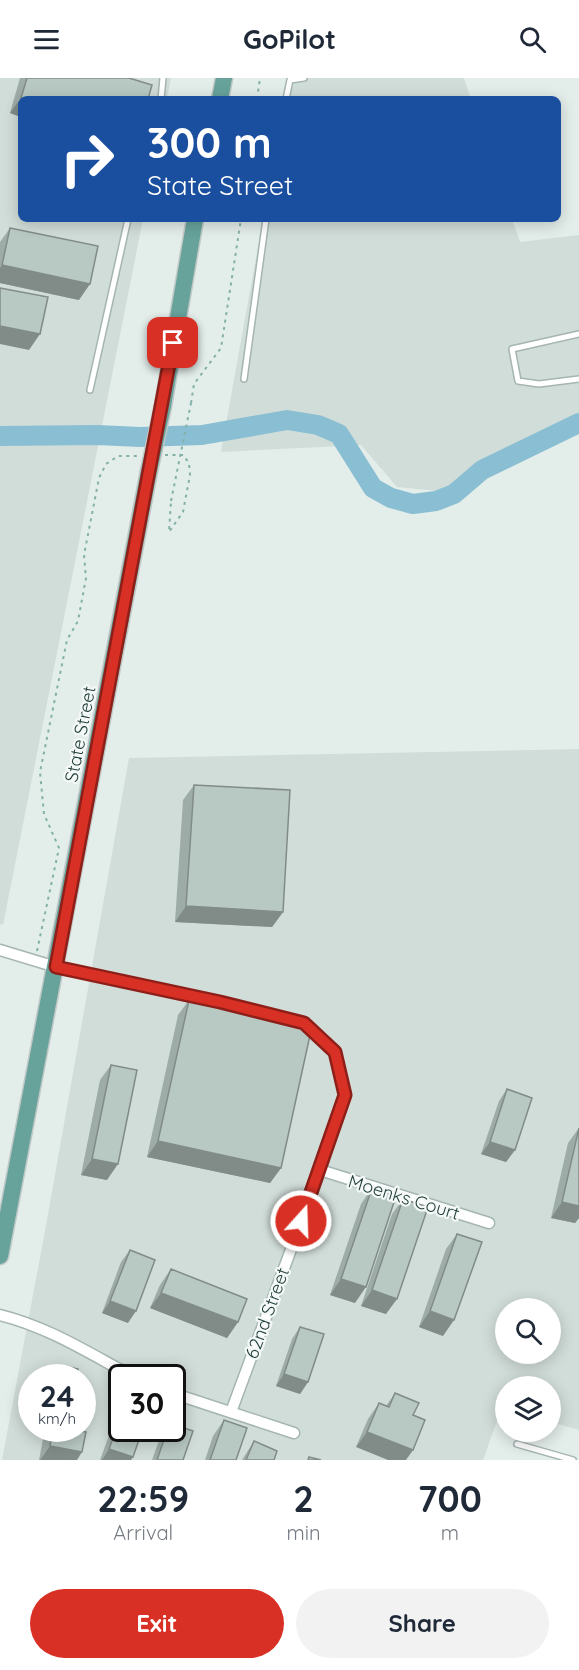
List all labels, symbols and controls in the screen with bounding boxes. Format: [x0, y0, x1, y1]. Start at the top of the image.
text: GoPilot [243, 22, 336, 56]
icon: menu [30, 23, 63, 56]
icon: search [516, 23, 549, 56]
text: 300 m [147, 116, 272, 169]
icon: right [48, 120, 126, 198]
text: State Street [147, 168, 293, 202]
pin [147, 317, 198, 368]
icon: arrive [156, 326, 189, 359]
street label: State Street [59, 684, 101, 784]
street label: Moenks Court [346, 1169, 462, 1225]
position arrow [269, 1189, 333, 1253]
street label: 62nd Street [240, 1264, 294, 1362]
map controls [495, 1298, 561, 1442]
button: search [495, 1298, 561, 1364]
speed limit sign: 30 [108, 1364, 186, 1442]
button: layers [495, 1376, 561, 1442]
text: 24 [40, 1377, 74, 1415]
text: km/h [38, 1409, 76, 1428]
text: 22:59 [97, 1476, 189, 1521]
text: 2 [293, 1476, 314, 1521]
text: 700 [418, 1476, 482, 1521]
text: Arrival [113, 1520, 173, 1545]
text: min [286, 1520, 321, 1545]
text: m [441, 1520, 459, 1545]
button: Exit [30, 1589, 284, 1658]
button: Share [296, 1589, 549, 1658]

